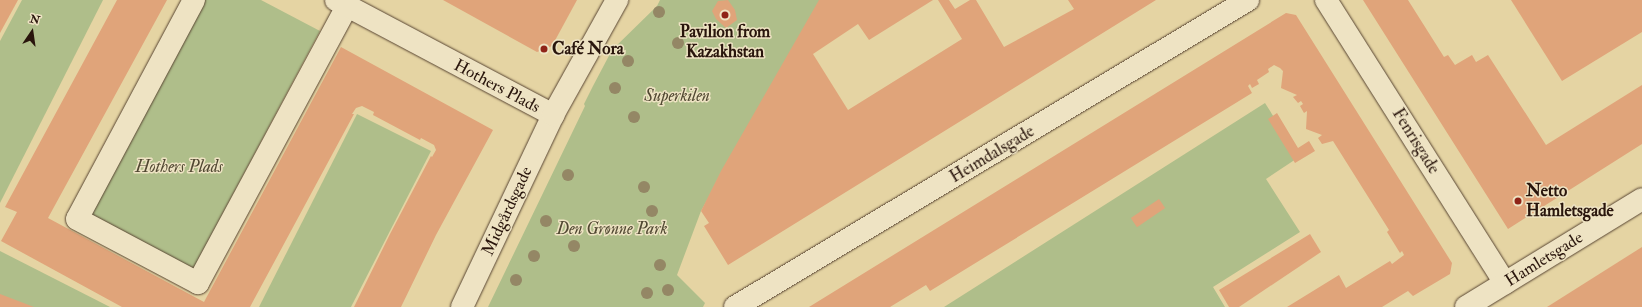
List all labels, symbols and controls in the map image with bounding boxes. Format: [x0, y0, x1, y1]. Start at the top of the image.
marker: Pavilion from Kazakhstan [720, 10, 730, 20]
north arrow [12, 12, 52, 52]
text: N [29, 12, 41, 27]
place label: Pavilion from Kazakhstan [680, 22, 770, 62]
place label: Café Nora [552, 39, 624, 59]
marker: Café Nora [539, 44, 549, 54]
street label: Hothers Plads [450, 55, 544, 117]
park label: Superkilen [644, 86, 710, 106]
street label: Fenrisgade [1388, 104, 1444, 178]
street label: Heimdalsgade [946, 121, 1038, 187]
park label: Hothers Plads [135, 157, 223, 177]
street label: Midgårdsgade [477, 163, 537, 259]
place label: Netto Hamletsgade [1526, 181, 1614, 221]
marker: Netto Hamletsgade [1513, 196, 1523, 206]
park label: Den Grønne Park [556, 219, 668, 239]
street label: Hamletsgade [1501, 227, 1587, 291]

